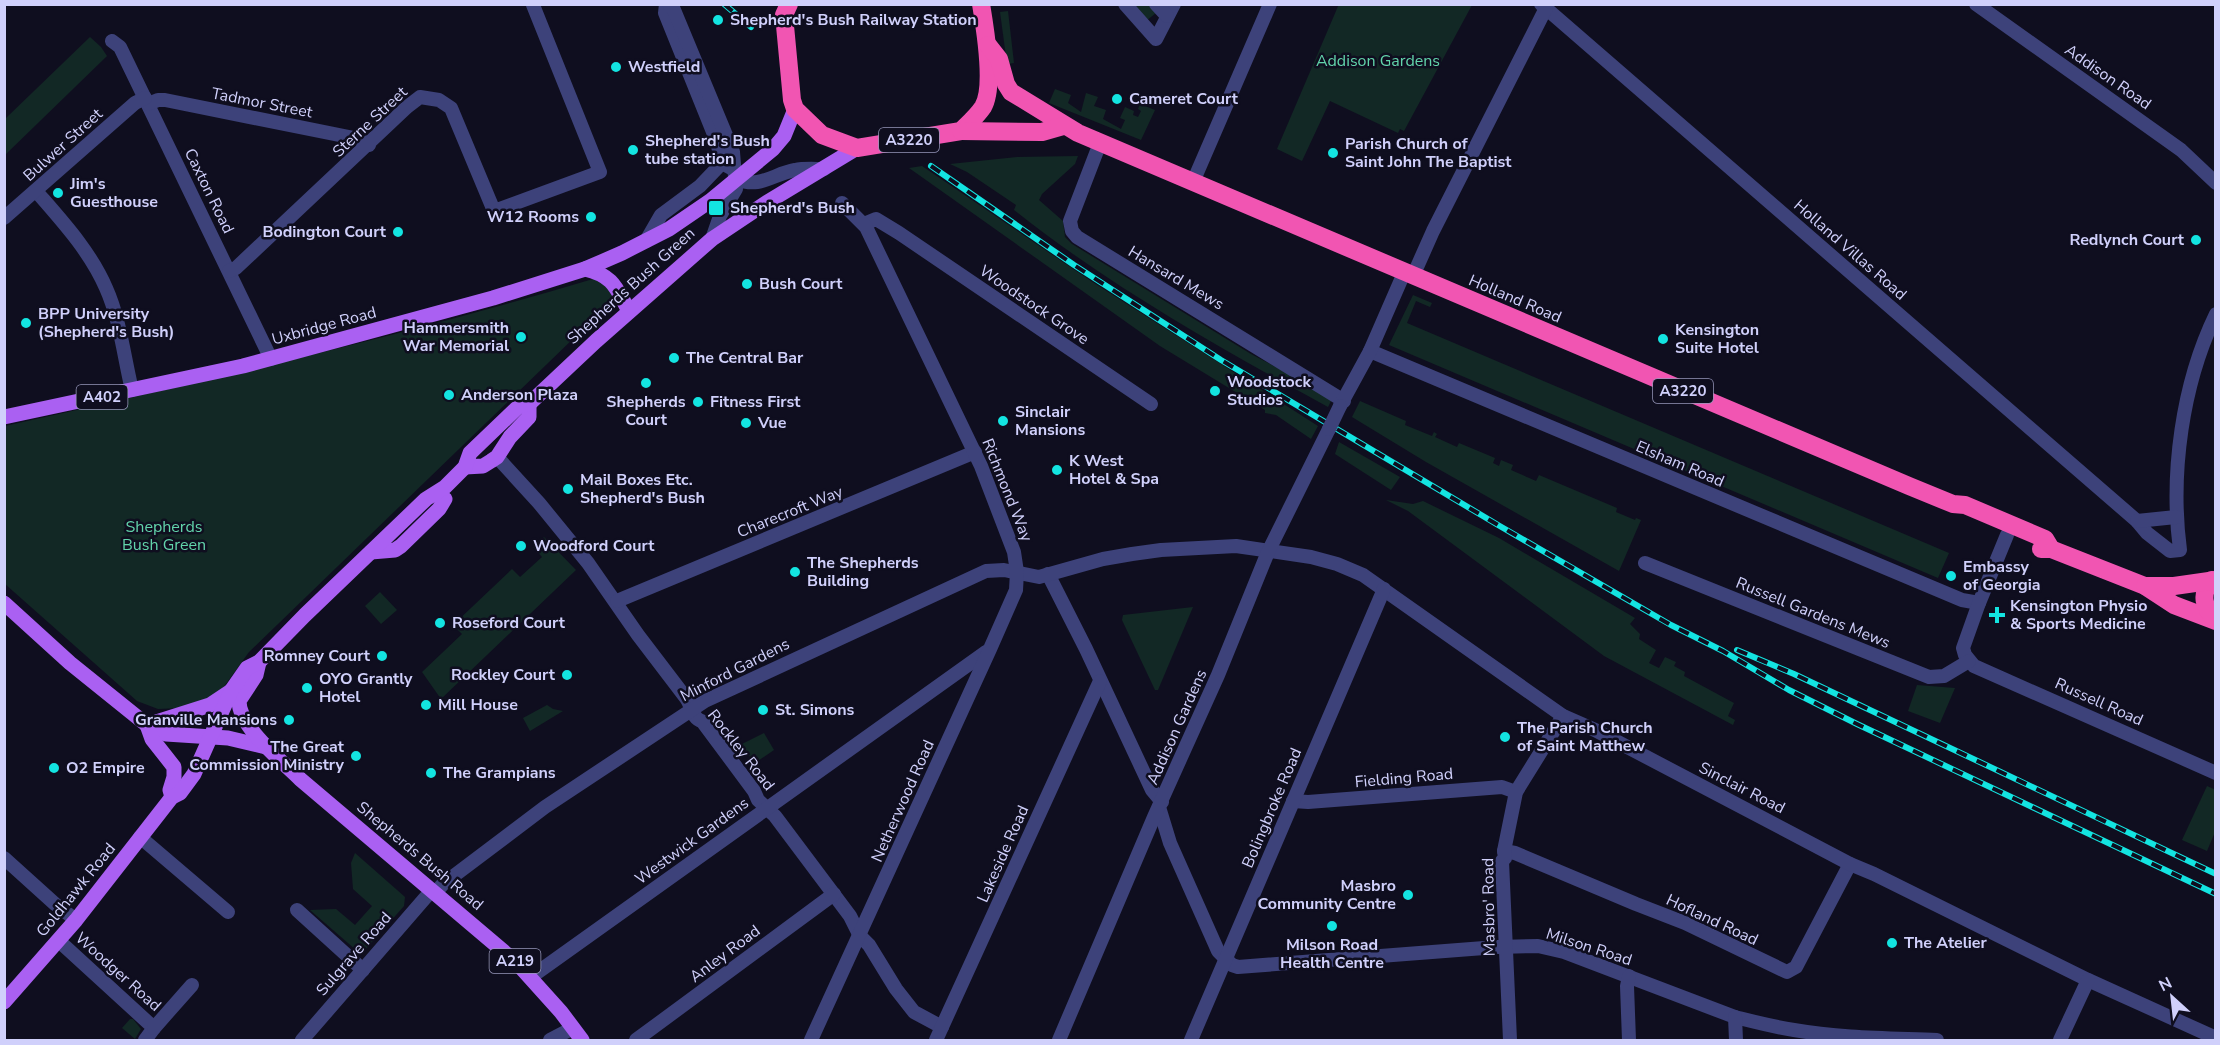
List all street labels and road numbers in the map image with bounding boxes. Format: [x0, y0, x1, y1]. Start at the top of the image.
street label: Addison Road [2060, 39, 2156, 115]
street label: Sterne Street [328, 81, 413, 162]
street label: Tadmor Street [210, 82, 315, 124]
street label: Bulwer Street [19, 103, 108, 187]
road number: A3220 [879, 128, 939, 152]
street label: Caxton Road [179, 145, 239, 237]
street label: Holland Villas Road [1789, 195, 1911, 305]
street label: Shepherds Bush Green [562, 223, 700, 349]
street label: Hansard Mews [1124, 241, 1228, 315]
street label: Woodstock Grove [975, 260, 1093, 350]
street label: Holland Road [1465, 270, 1565, 328]
street label: Uxbridge Road [269, 301, 379, 351]
road number: A3220 [1653, 379, 1713, 403]
road number: A402 [76, 385, 128, 409]
street label: Richmond Way [976, 435, 1038, 546]
street label: Elsham Road [1632, 435, 1728, 493]
street label: Charecroft Way [734, 480, 847, 543]
street label: Russell Gardens Mews [1733, 572, 1893, 654]
street label: Minford Gardens [677, 633, 793, 707]
street label: Addison Gardens [1142, 666, 1212, 788]
street label: Russell Road [2051, 673, 2147, 731]
street label: Rockley Road [702, 705, 780, 795]
street label: Netherwood Road [866, 736, 940, 866]
street label: Bolingbroke Road [1237, 745, 1307, 871]
street label: Sinclair Road [1695, 757, 1789, 819]
street label: Fielding Road [1354, 763, 1454, 793]
street label: Westwick Gardens [631, 792, 753, 890]
street label: Shepherds Bush Road [352, 796, 488, 916]
street label: Lakeside Road [972, 802, 1034, 906]
street label: Goldhawk Road [31, 838, 121, 942]
street label: Masbro' Road [1477, 858, 1501, 956]
street label: Hofland Road [1662, 889, 1762, 951]
street label: Sulgrave Road [311, 907, 397, 1001]
street label: Anley Road [685, 920, 765, 988]
street label: Milson Road [1543, 923, 1635, 971]
street label: Woodger Road [70, 927, 166, 1017]
road number: A219 [490, 949, 540, 973]

